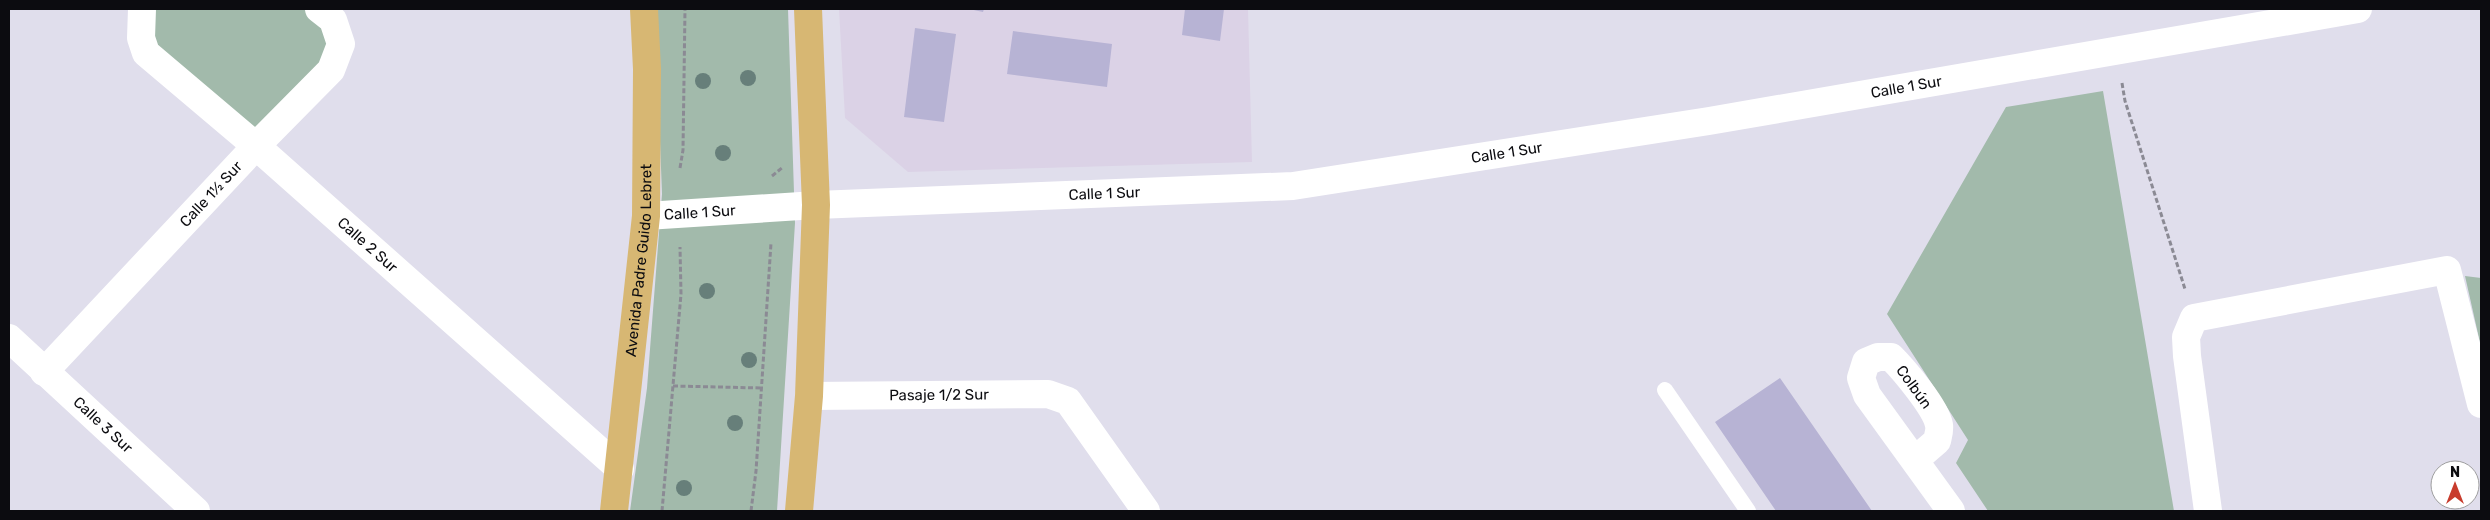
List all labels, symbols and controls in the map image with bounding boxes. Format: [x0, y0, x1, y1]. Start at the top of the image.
street label: Calle 1 Sur [1869, 72, 1944, 102]
street label: Calle 1 Sur [1470, 138, 1544, 167]
street label: Calle 1½ Sur [176, 157, 246, 231]
street label: Avenida Padre Guido Lebret [622, 164, 655, 358]
street label: Calle 1 Sur [1068, 183, 1141, 204]
street label: Calle 1 Sur [663, 201, 737, 224]
street label: Calle 2 Sur [334, 214, 402, 277]
street label: Colbún [1892, 362, 1936, 412]
street label: Pasaje 1/2 Sur [889, 385, 989, 404]
street label: Calle 3 Sur [70, 393, 137, 457]
north arrow [2430, 460, 2480, 510]
text: N [2450, 464, 2460, 481]

